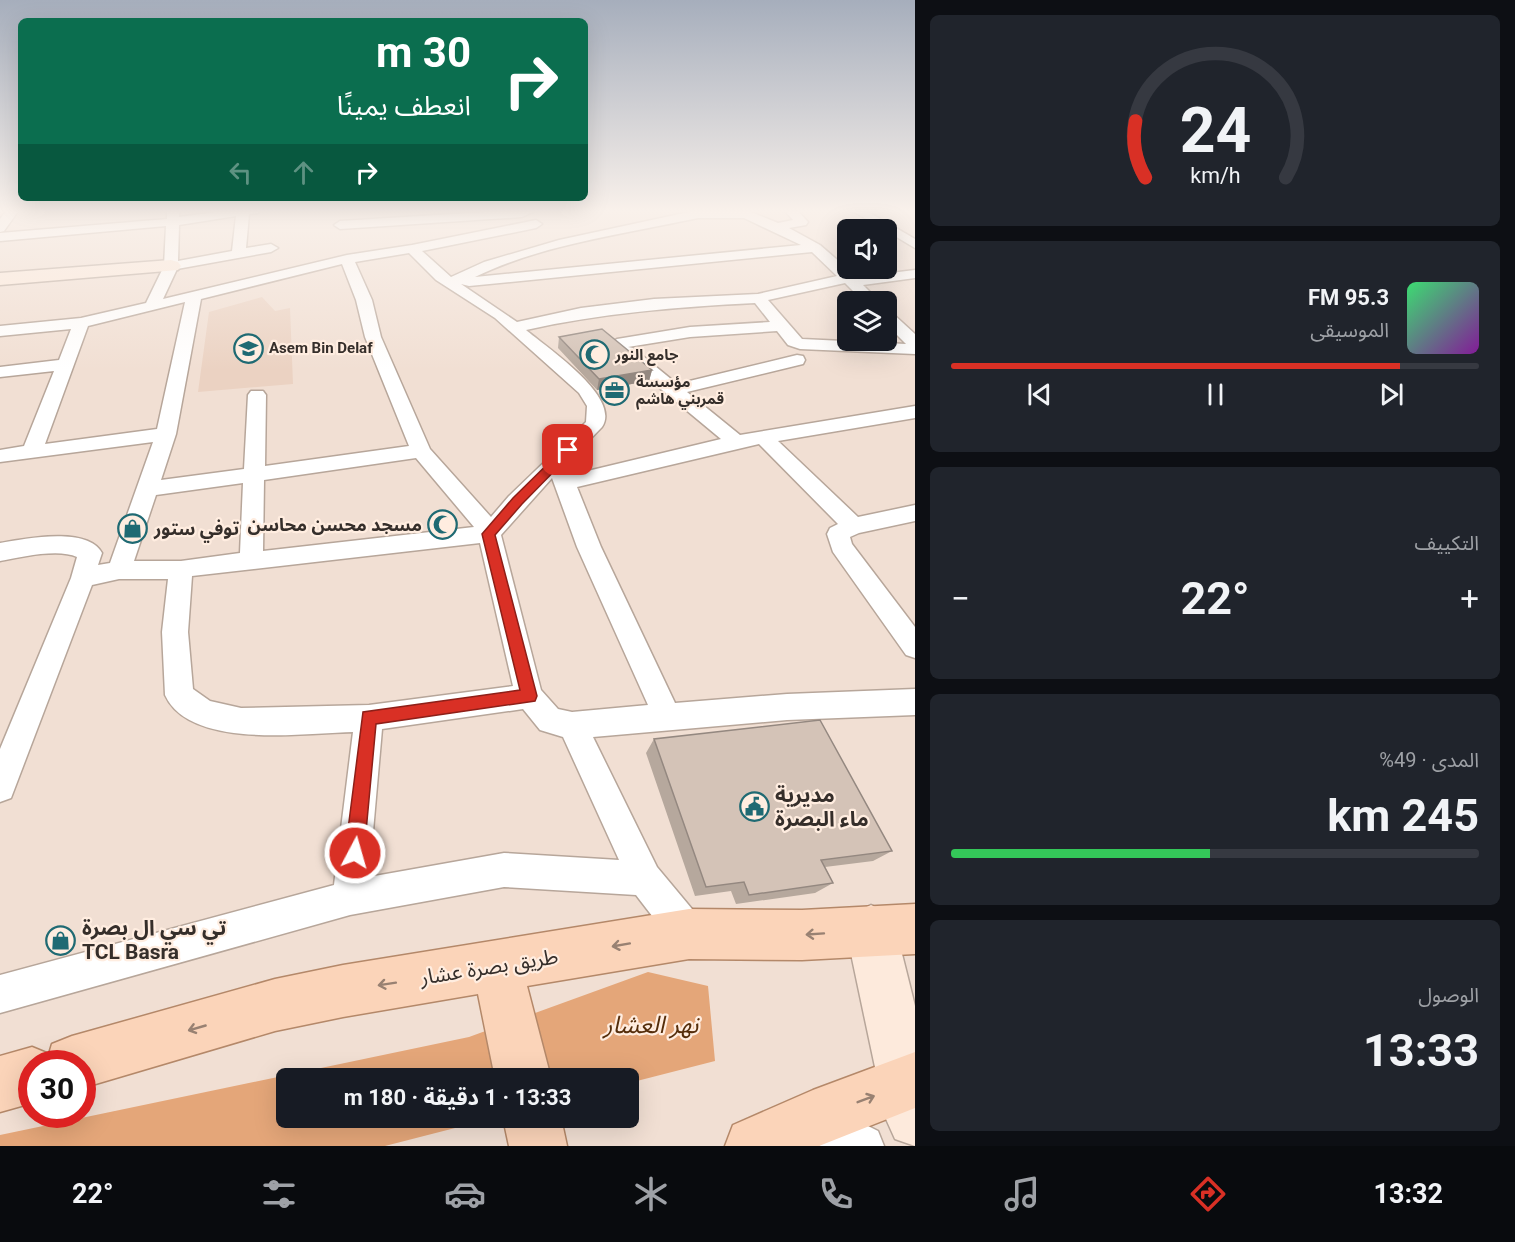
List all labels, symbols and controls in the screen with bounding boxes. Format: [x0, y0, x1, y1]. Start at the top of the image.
text: 30 m [376, 28, 471, 77]
icon: right [492, 42, 570, 120]
text: انعطف يمينًا [337, 90, 471, 122]
text: 24 [1179, 94, 1251, 167]
icon: left [224, 156, 257, 189]
icon: ahead [287, 156, 320, 189]
icon: right [350, 156, 383, 189]
text: km/h [1190, 163, 1240, 188]
map controls [837, 219, 897, 351]
button: sound [837, 219, 897, 279]
text: 95.3 FM [1308, 285, 1389, 310]
button: layers [837, 291, 897, 351]
text: الموسيقى [1310, 318, 1389, 342]
school or university icon: Asem Bin Delaf [232, 332, 264, 364]
place label: Asem Bin Delaf [269, 339, 373, 357]
mosque icon: جامع النور [578, 339, 610, 371]
place label: جامع النور [614, 346, 679, 366]
place label: مؤسسة قمربني هاشم [636, 373, 724, 410]
office icon: مؤسسة قمربني هاشم [599, 375, 631, 407]
icon: previous [1023, 378, 1056, 411]
icon: pause [1199, 378, 1232, 411]
icon: next [1375, 378, 1408, 411]
pin [542, 424, 593, 475]
icon: arrive [551, 433, 584, 466]
mosque icon: مسجد محسن محاسن [427, 508, 459, 540]
shop icon: توفي ستور [117, 512, 149, 544]
place label: مسجد محسن محاسن [248, 514, 422, 535]
place label: توفي ستور [153, 518, 240, 543]
text: التكييف [1415, 531, 1479, 555]
text: 22° [1180, 572, 1250, 625]
text: − [951, 579, 970, 618]
text: + [1460, 579, 1479, 618]
text: المدى · 49% [1379, 748, 1479, 772]
place label: مديرية ماء البصرة [775, 783, 869, 831]
text: 245 km [1327, 789, 1479, 842]
public building icon: مديرية ماء البصرة [738, 791, 770, 823]
position arrow [323, 821, 387, 885]
place label: تي سي ال بصرة TCL Basra [82, 916, 227, 964]
shop icon: تي سي ال بصرة TCL Basra [45, 924, 77, 956]
one-way arrow [805, 929, 825, 940]
one-way arrow [611, 940, 631, 951]
street label: طريق بصرة عشار [417, 944, 560, 991]
one-way arrow [377, 979, 397, 990]
text: الوصول [1418, 983, 1479, 1007]
water label: نهر العشار [602, 1011, 700, 1039]
one-way arrow [188, 1023, 207, 1034]
text: 13:33 [1363, 1024, 1479, 1077]
speed limit sign: 30 [18, 1050, 96, 1128]
text: 13:33 · 1 دقيقة · 180 m [344, 1085, 571, 1110]
one-way arrow [856, 1093, 875, 1104]
icon: filters [258, 1173, 300, 1215]
icon: car [444, 1173, 486, 1215]
icon: climate [630, 1173, 672, 1215]
icon: phone [815, 1173, 857, 1215]
icon: music [1001, 1173, 1043, 1215]
icon: directions [1187, 1173, 1229, 1215]
text: 22° [72, 1178, 114, 1210]
text: 13:32 [1373, 1178, 1443, 1210]

